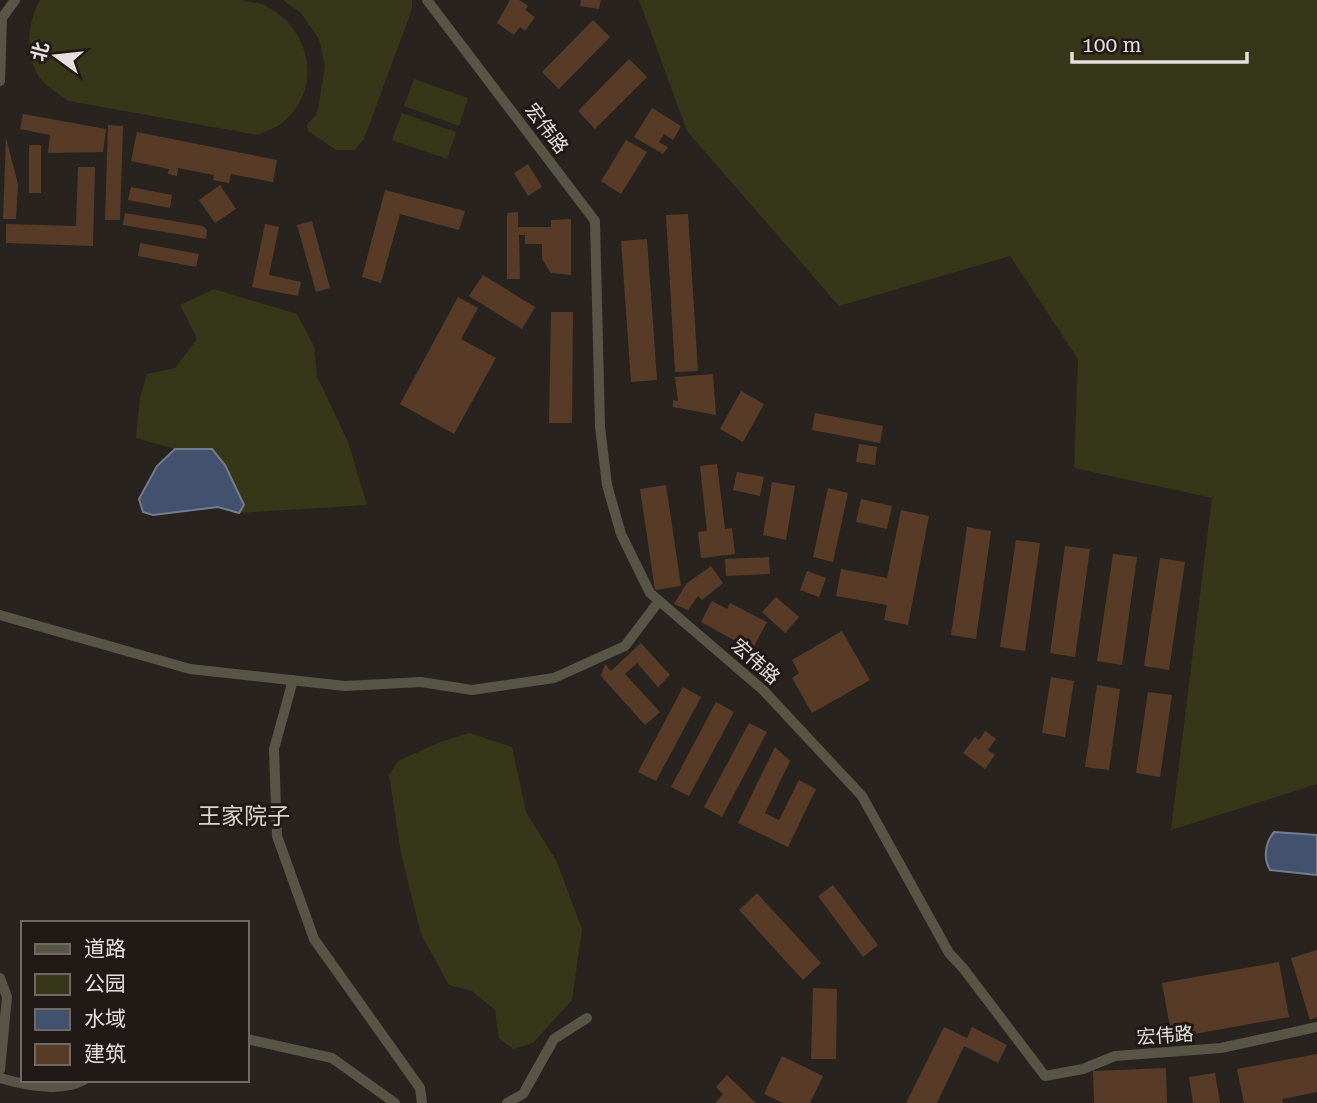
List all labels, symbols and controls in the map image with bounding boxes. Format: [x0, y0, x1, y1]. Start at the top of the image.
north arrow [21, 21, 91, 91]
scale bar [1072, 21, 1247, 65]
text: 100 m [1082, 33, 1142, 57]
text: 北 [26, 40, 54, 64]
street label: 宏伟路 [520, 99, 573, 158]
street label: 宏伟路 [727, 634, 785, 689]
district label: 王家院子 [198, 803, 290, 830]
legend [21, 921, 248, 1082]
text: 道路 [84, 937, 126, 961]
text: 公园 [84, 972, 126, 996]
text: 水域 [84, 1007, 126, 1031]
street label: 宏伟路 [1136, 1022, 1194, 1049]
text: 建筑 [84, 1042, 126, 1066]

